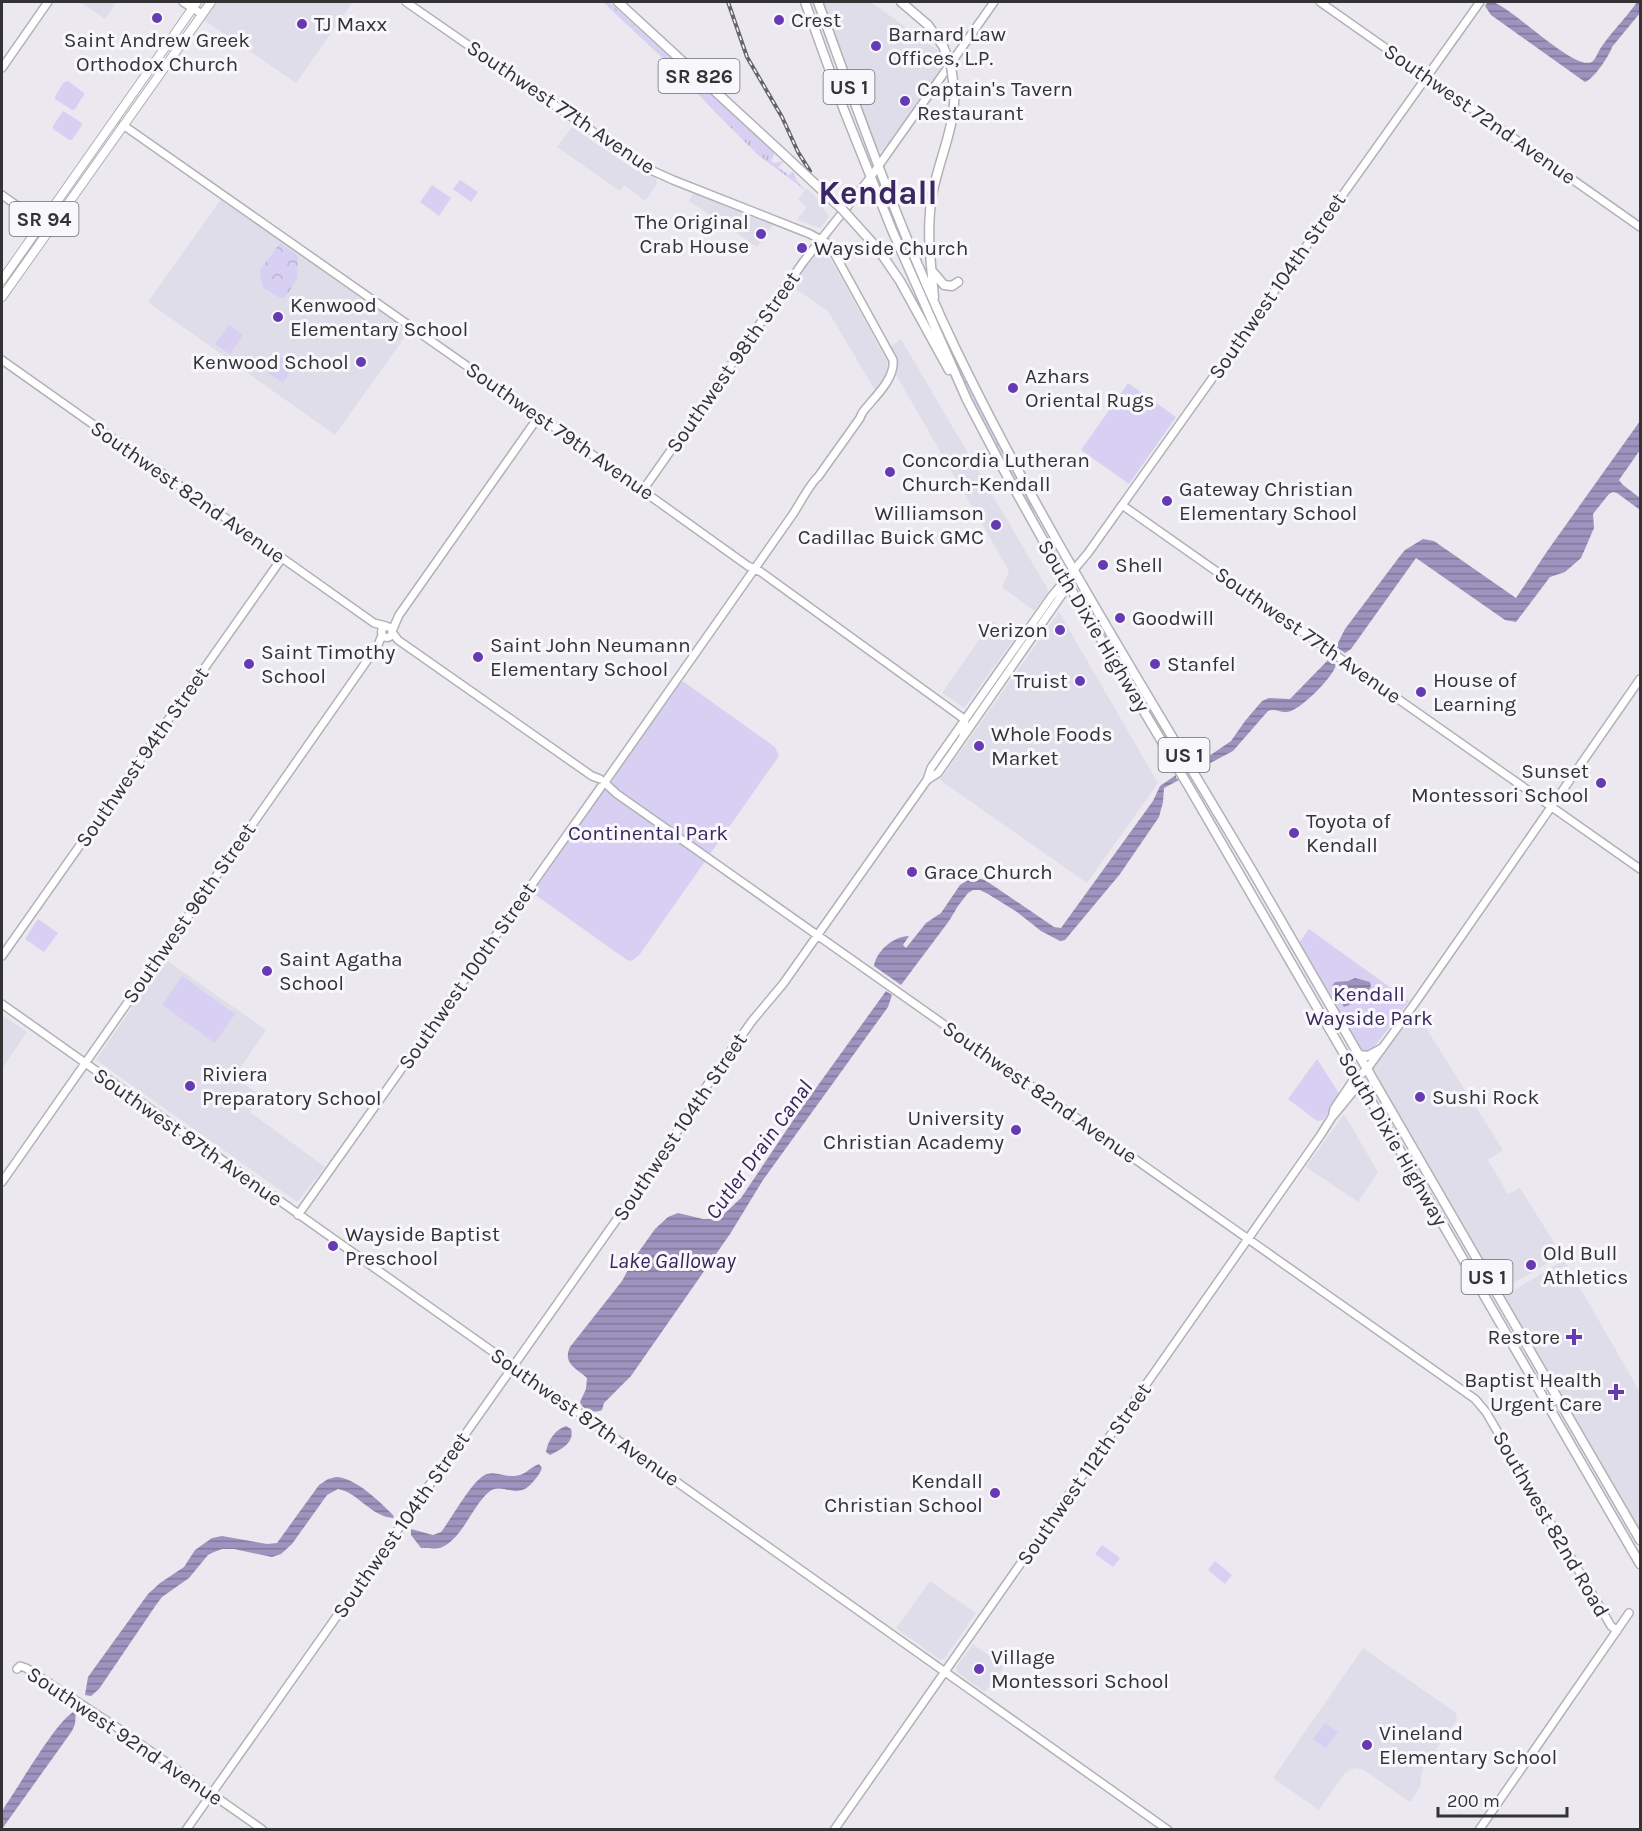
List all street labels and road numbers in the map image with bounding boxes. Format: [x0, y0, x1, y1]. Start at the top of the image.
street label: Southwest 77th Avenue [462, 35, 660, 179]
street label: Southwest 72nd Avenue [1379, 39, 1581, 189]
road number: SR 826 [658, 59, 740, 93]
road number: US 1 [824, 70, 874, 104]
street label: Southwest 104th Street [1204, 188, 1350, 384]
road number: SR 94 [9, 202, 78, 236]
street label: Southwest 98th Street [661, 267, 805, 457]
street label: Southwest 79th Avenue [461, 357, 659, 505]
street label: Southwest 82nd Avenue [86, 416, 290, 568]
street label: South Dixie Highway [1033, 536, 1155, 717]
street label: Southwest 77th Avenue [1210, 562, 1406, 708]
street label: Southwest 94th Street [71, 662, 213, 852]
road number: US 1 [1158, 738, 1210, 772]
street label: Southwest 96th Street [118, 818, 260, 1008]
street label: Southwest 100th Street [393, 878, 541, 1074]
street label: Southwest 82nd Avenue [938, 1016, 1142, 1168]
street label: Southwest 104th Street [608, 1028, 752, 1226]
street label: South Dixie Highway [1333, 1048, 1453, 1230]
street label: Southwest 87th Avenue [89, 1063, 287, 1211]
road number: US 1 [1462, 1260, 1512, 1294]
street label: Southwest 87th Avenue [486, 1343, 684, 1491]
street label: Southwest 112th Street [1012, 1378, 1156, 1570]
street label: Southwest 104th Street [328, 1427, 474, 1623]
street label: Southwest 82nd Road [1488, 1427, 1614, 1621]
street label: Southwest 92nd Avenue [23, 1661, 227, 1811]

